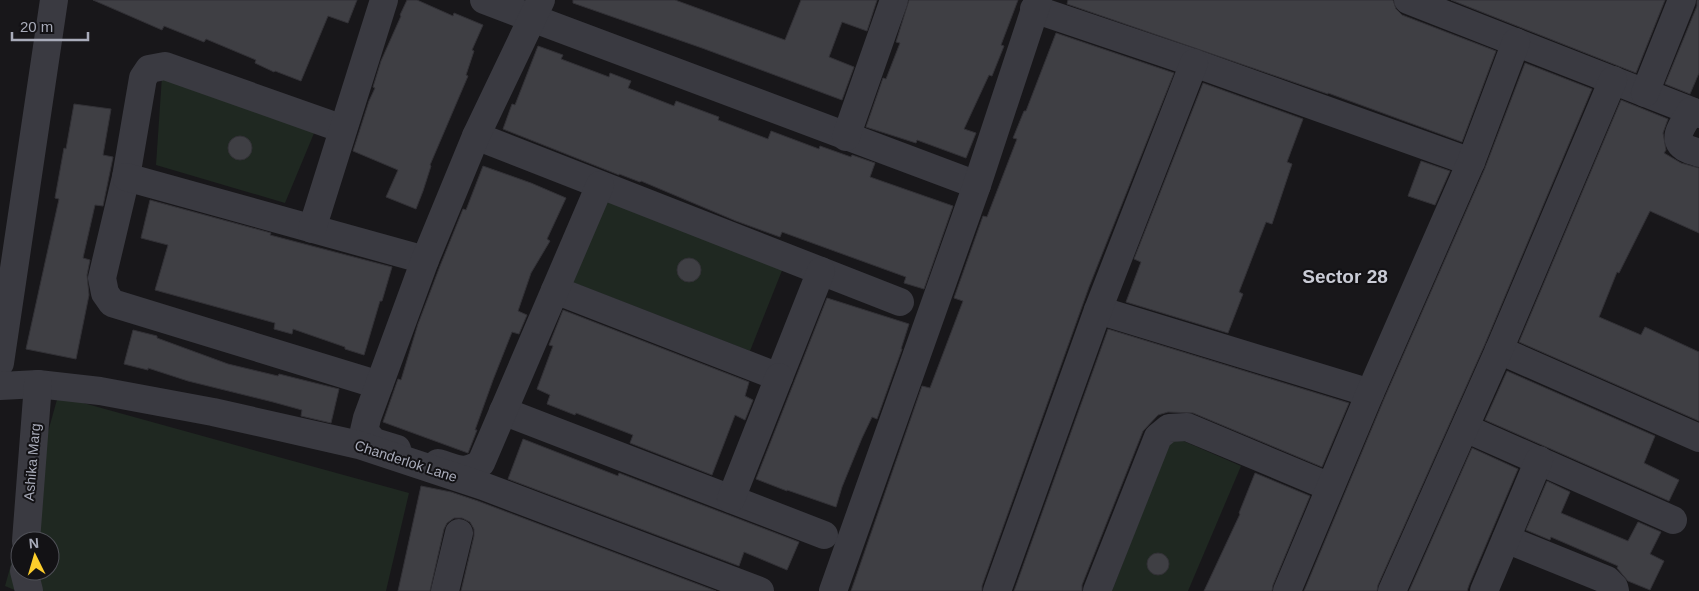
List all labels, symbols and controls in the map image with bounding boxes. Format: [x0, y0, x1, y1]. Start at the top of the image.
scale bar [12, 10, 89, 42]
text: 20 m [20, 18, 53, 35]
district label: Sector 28 [1302, 266, 1388, 287]
street label: Ashika Marg [21, 423, 43, 501]
street label: Chanderlok Lane [353, 437, 459, 485]
north arrow [10, 531, 60, 581]
text: N [28, 535, 40, 551]

